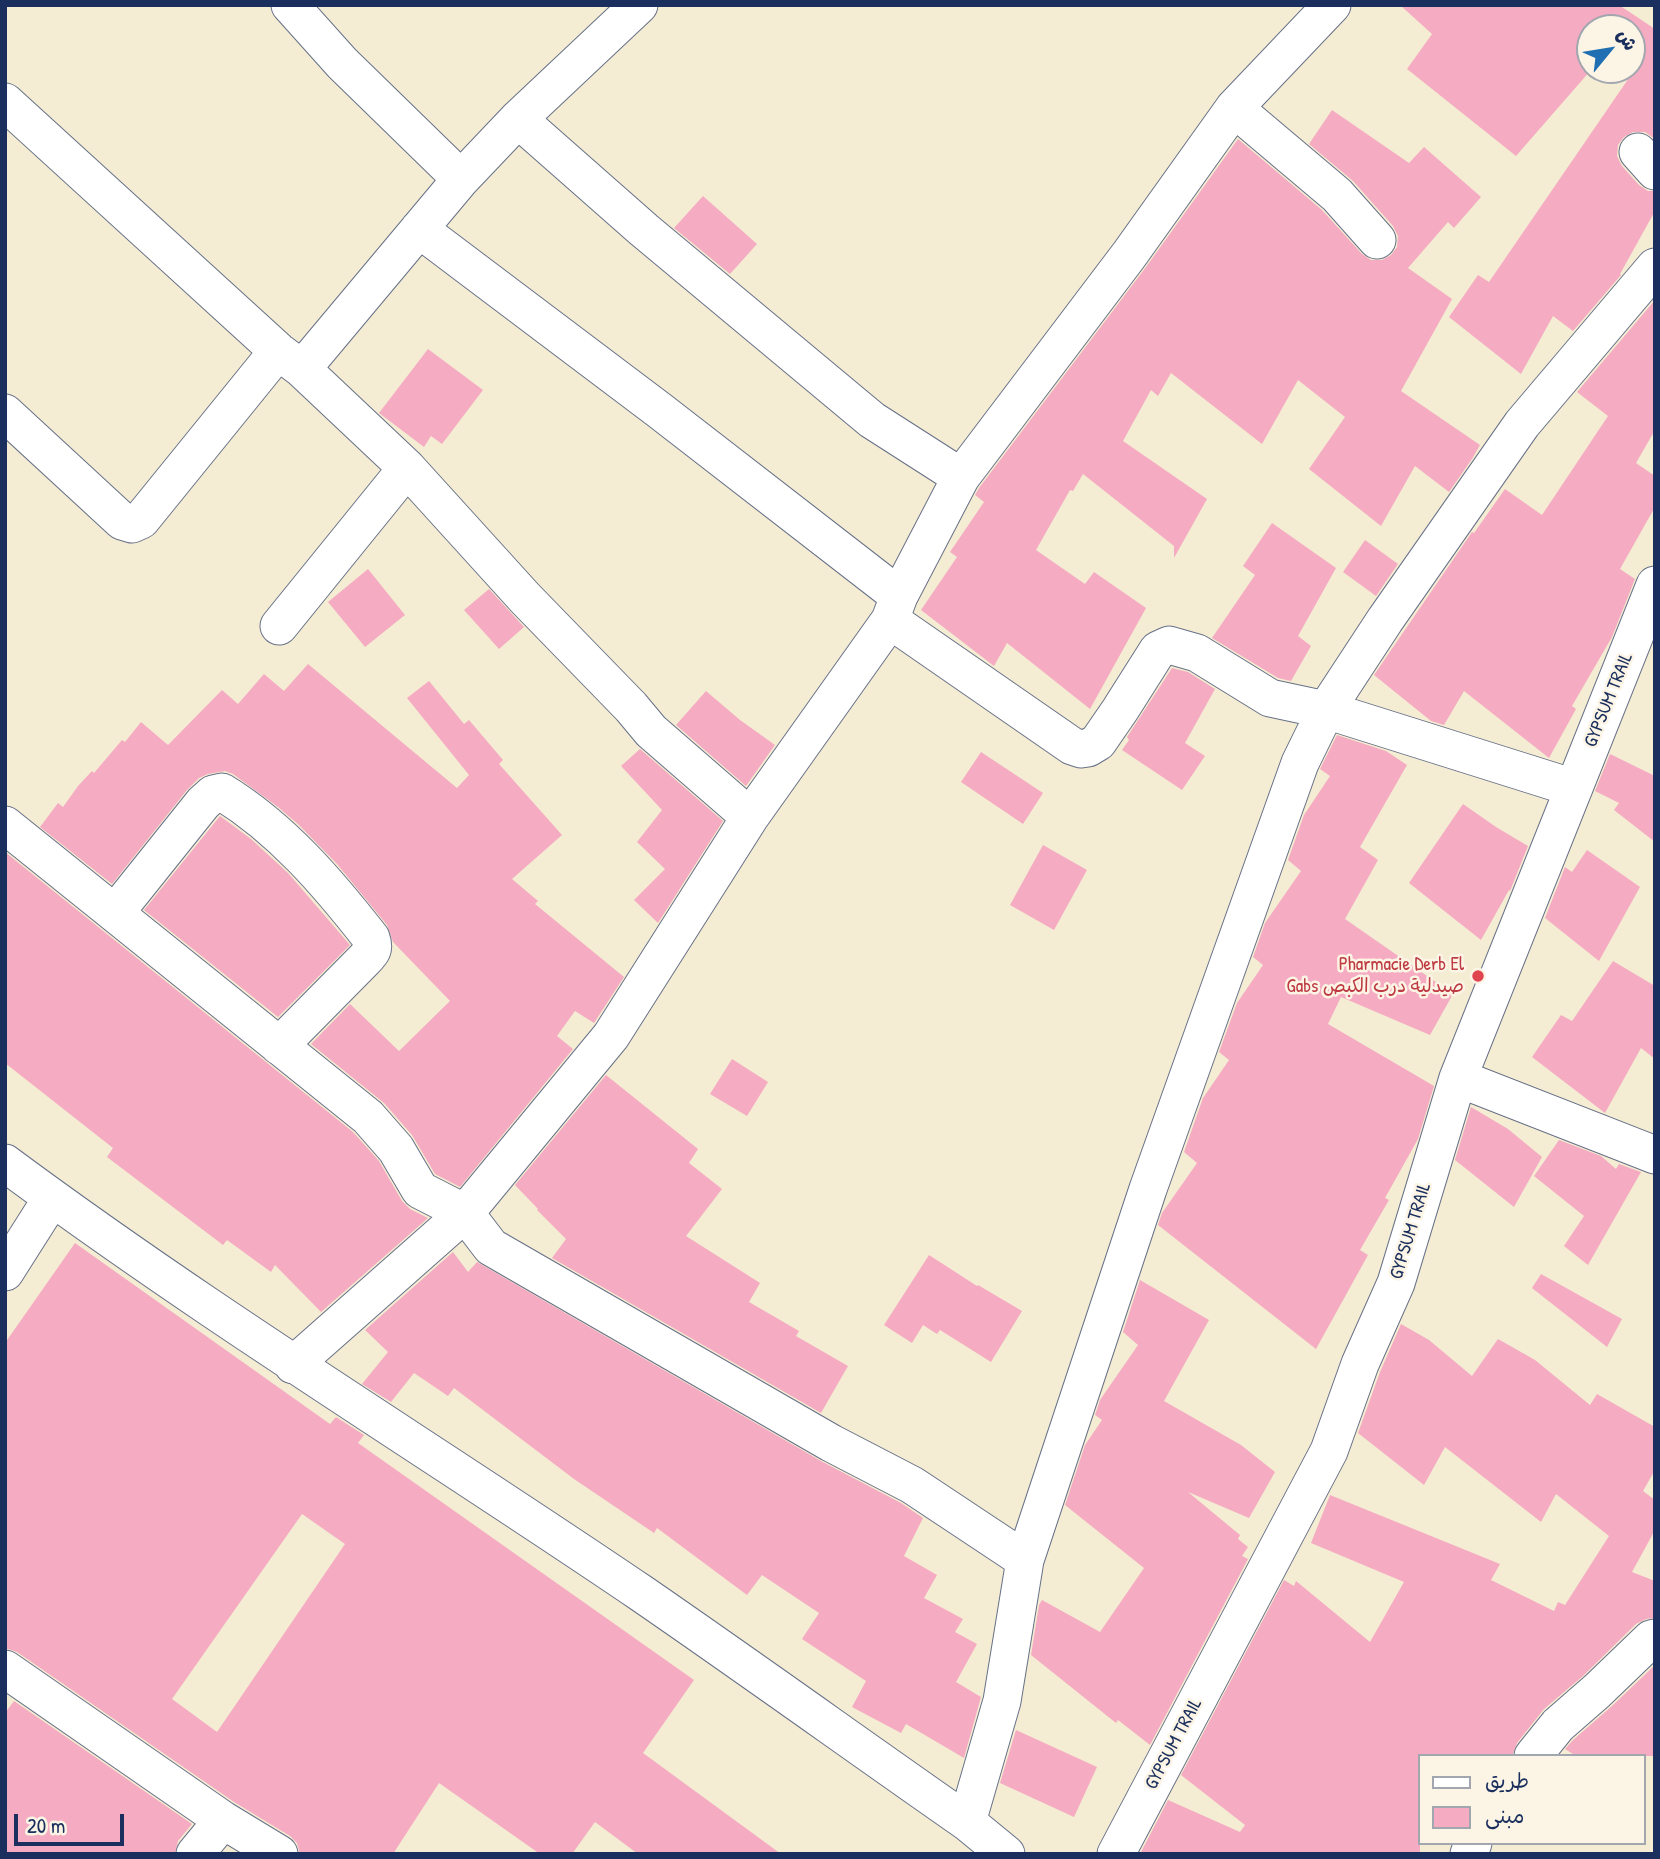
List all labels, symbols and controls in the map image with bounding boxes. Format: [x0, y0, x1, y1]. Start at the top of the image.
north arrow [1576, 14, 1646, 84]
text: ش [1611, 24, 1644, 55]
street label: GYPSUM TRAIL [1580, 649, 1638, 751]
place label: Pharmacie Derb El Gabs صيدلية درب الكبص [1287, 954, 1464, 998]
marker: Pharmacie Derb El Gabs صيدلية درب الكبص [1470, 968, 1486, 984]
street label: GYPSUM TRAIL [1386, 1180, 1436, 1282]
street label: GYPSUM TRAIL [1141, 1695, 1207, 1793]
legend [1418, 1754, 1646, 1845]
text: طريق [1485, 1766, 1529, 1795]
scale bar [18, 1800, 128, 1844]
text: مبنى [1485, 1801, 1524, 1830]
text: 20 m [27, 1811, 65, 1840]

